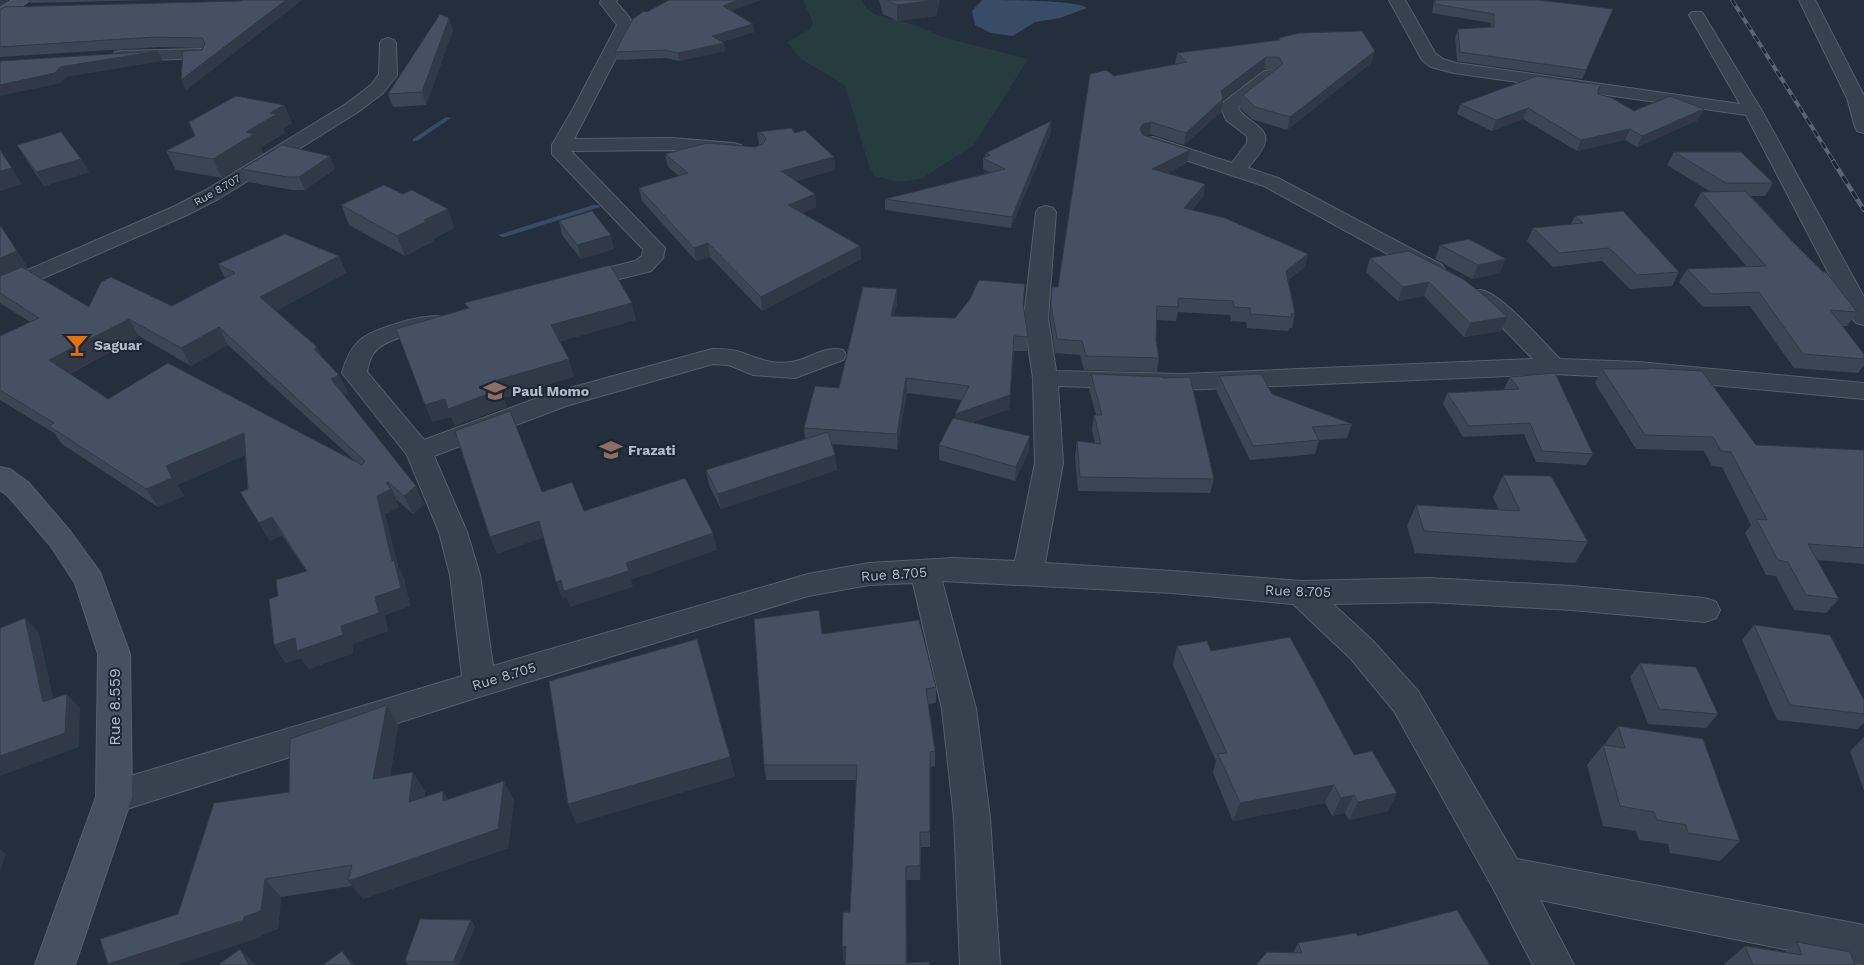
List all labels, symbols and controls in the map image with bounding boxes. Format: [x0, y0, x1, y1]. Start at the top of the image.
street label: Rue 8.707 [192, 172, 243, 209]
bar icon: Saguar [64, 332, 90, 358]
place label: Saguar [94, 337, 142, 353]
school or university icon: Paul Momo [482, 378, 508, 404]
place label: Paul Momo [512, 383, 589, 399]
school or university icon: Frazati [598, 437, 624, 463]
place label: Frazati [628, 442, 676, 458]
street label: Rue 8.705 [860, 564, 928, 584]
street label: Rue 8.705 [1265, 582, 1331, 600]
street label: Rue 8.705 [470, 659, 538, 693]
street label: Rue 8.559 [105, 668, 124, 746]

